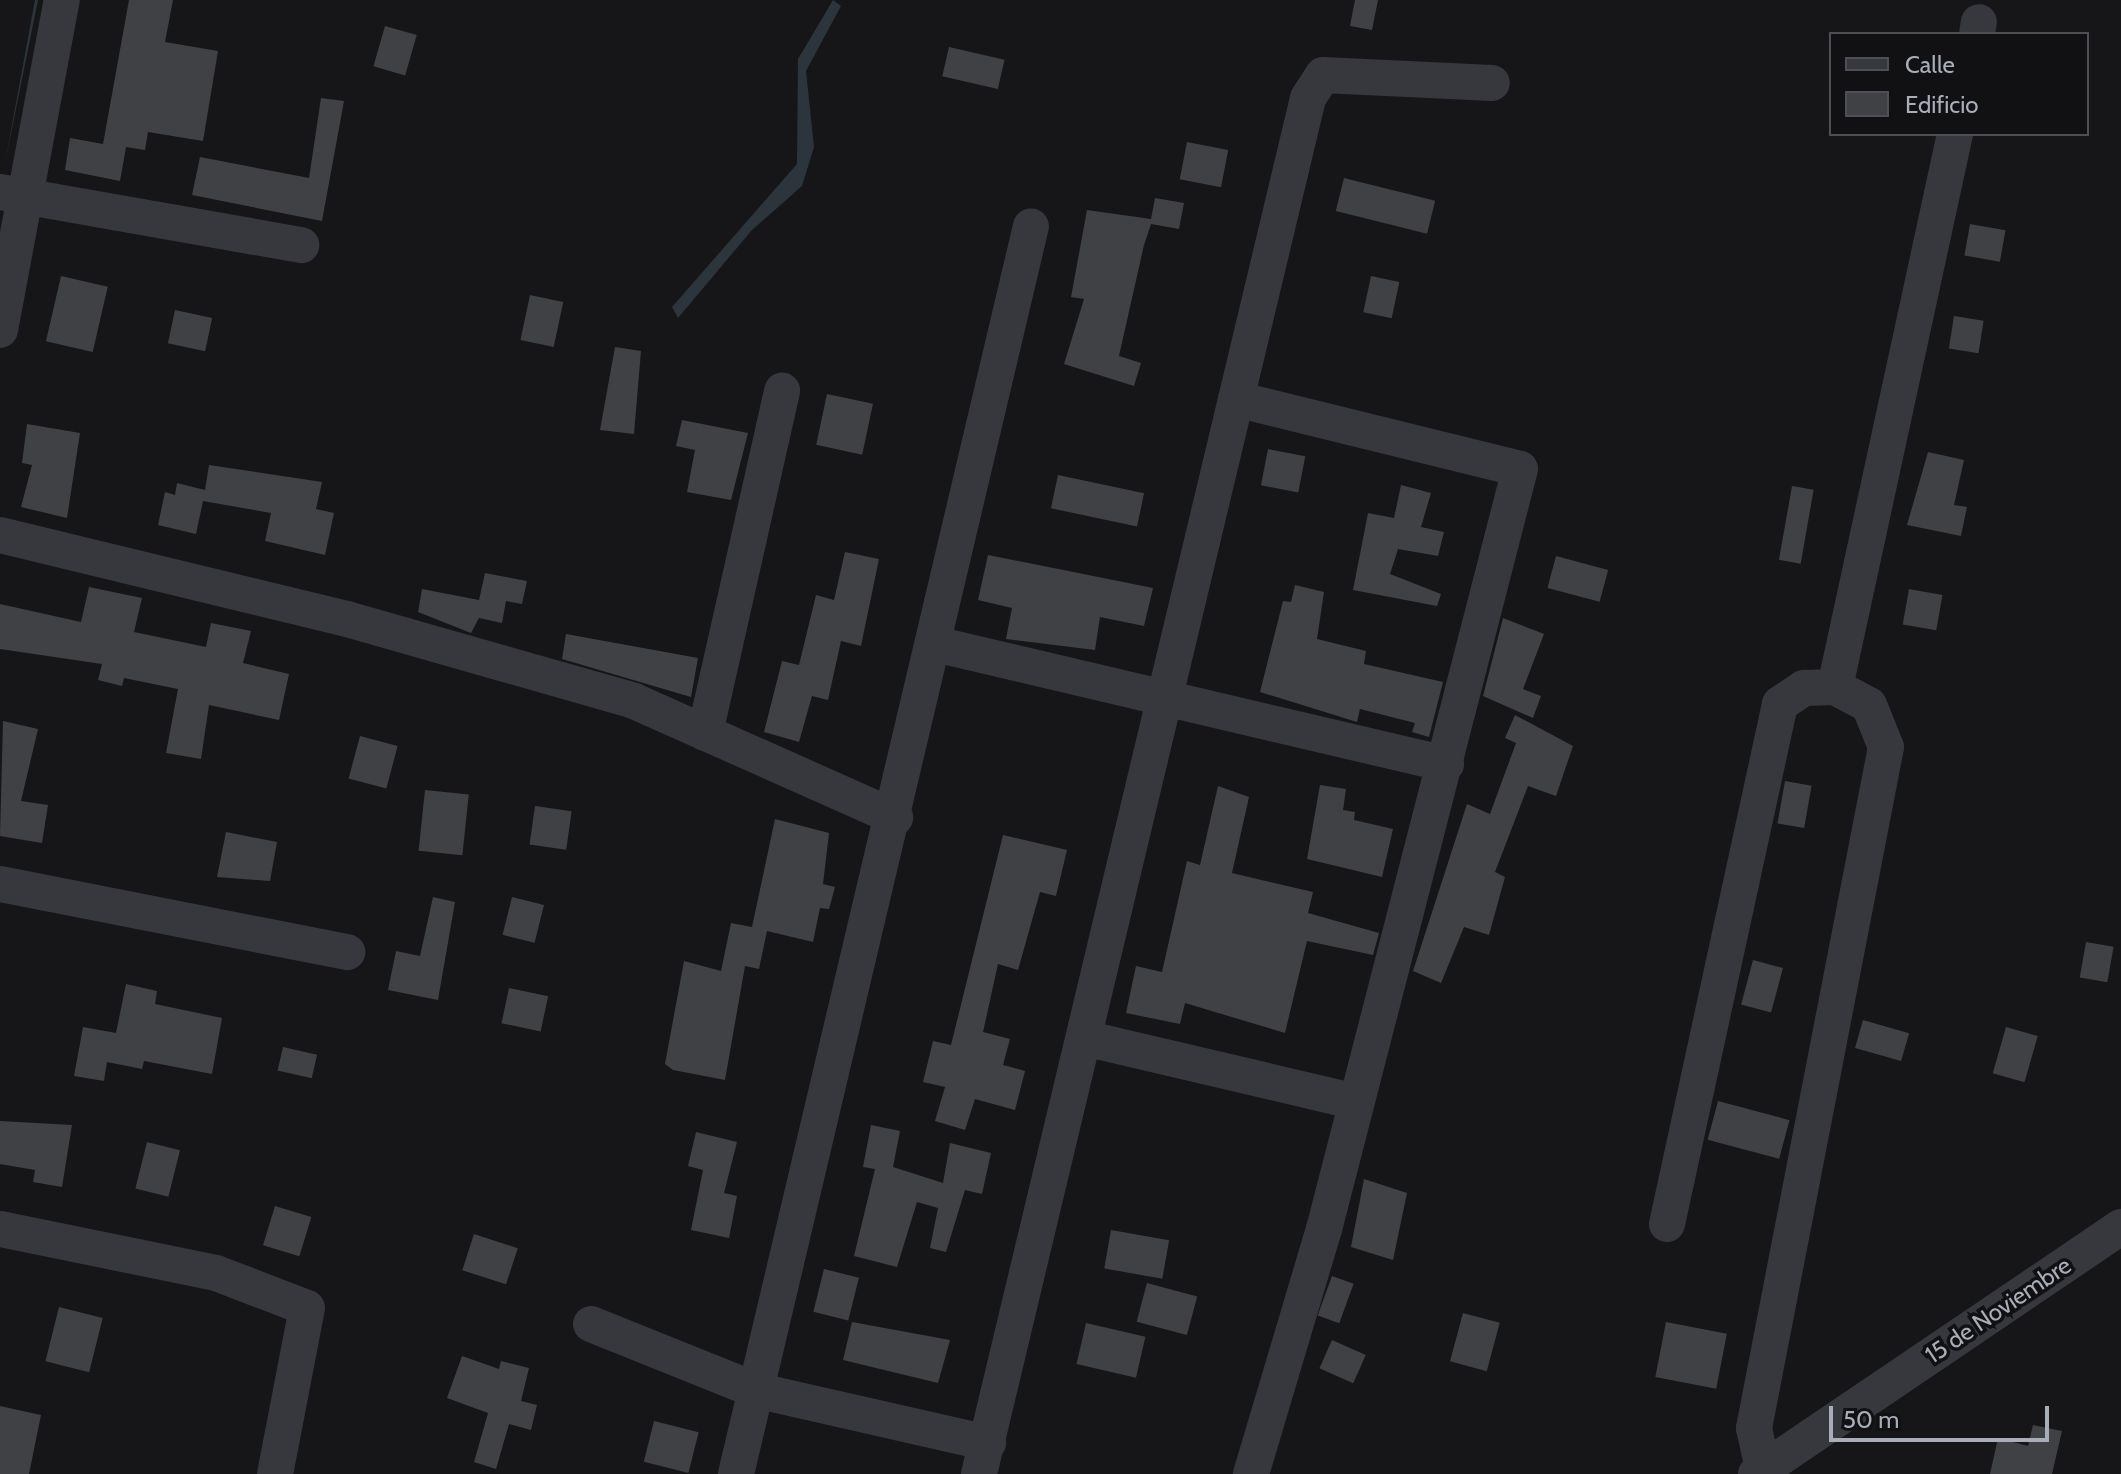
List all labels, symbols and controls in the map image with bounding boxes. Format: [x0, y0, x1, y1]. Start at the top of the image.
legend [1829, 32, 2089, 136]
text: Calle [1905, 50, 1955, 79]
text: Edificio [1905, 90, 1979, 119]
street label: 15 de Noviembre [1920, 1251, 2076, 1369]
scale bar [1833, 1390, 2053, 1440]
text: 50 m [1843, 1405, 1899, 1434]

